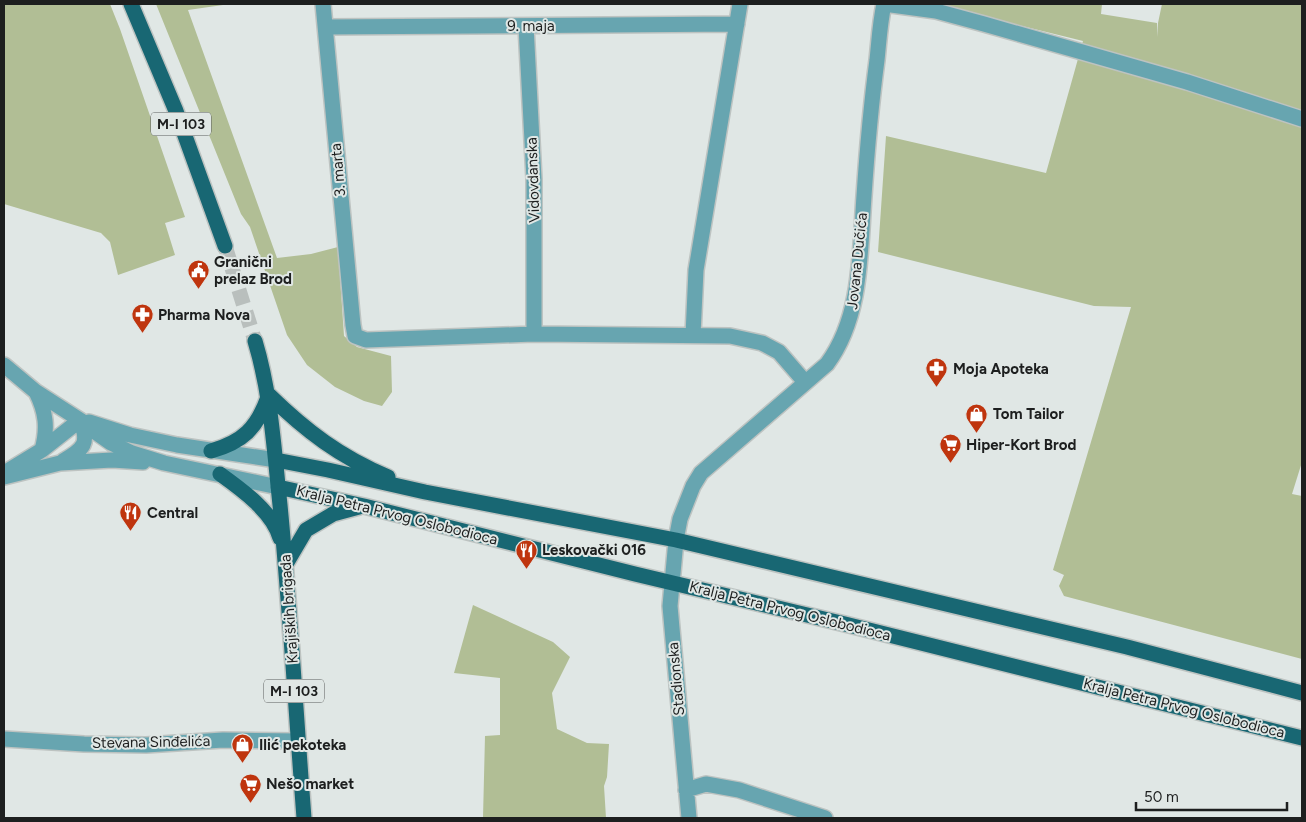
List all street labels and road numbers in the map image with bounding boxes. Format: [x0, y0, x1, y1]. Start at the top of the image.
street label: 9. maja [507, 17, 555, 35]
road number: M-I 103 [151, 112, 211, 136]
street label: Vidovdanska [523, 137, 543, 223]
street label: 3. marta [327, 142, 349, 198]
street label: Jovana Dučića [843, 212, 871, 310]
street label: Kralja Petra Prvog Oslobodioca [295, 481, 499, 549]
street label: Krajiških brigada [276, 554, 302, 664]
street label: Kralja Petra Prvog Oslobodioca [688, 577, 892, 645]
street label: Stadionska [664, 642, 688, 716]
street label: Kralja Petra Prvog Oslobodioca [1082, 674, 1286, 742]
road number: M-I 103 [264, 679, 324, 702]
street label: Stevana Sinđelića [92, 732, 210, 752]

